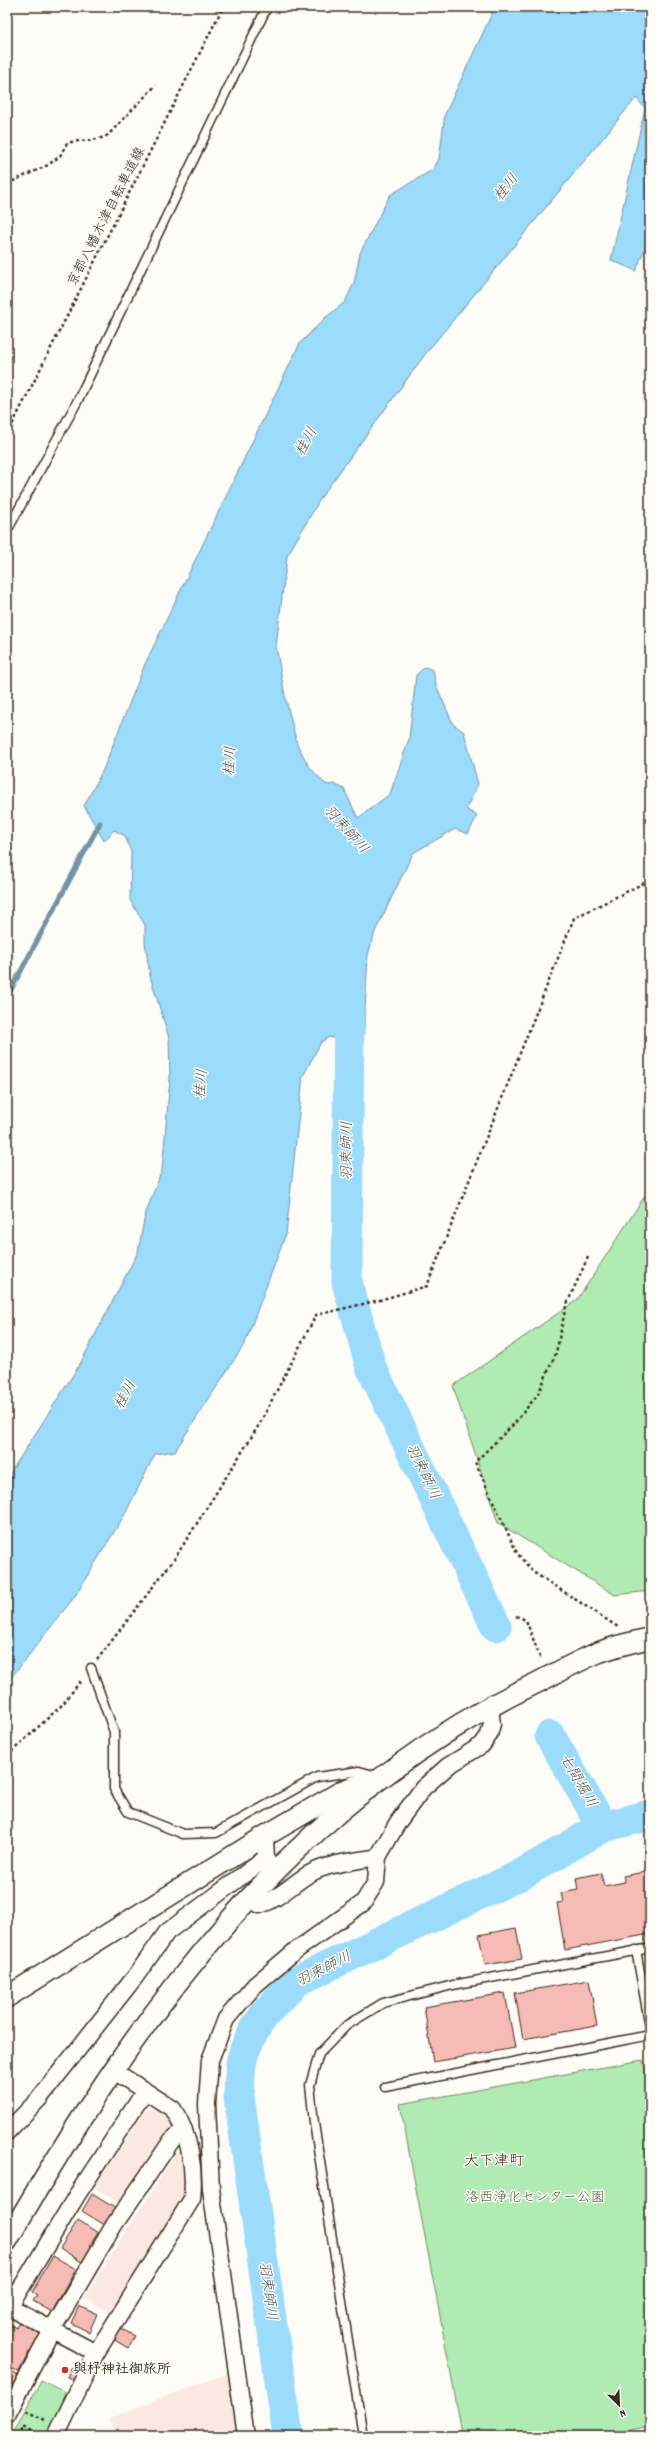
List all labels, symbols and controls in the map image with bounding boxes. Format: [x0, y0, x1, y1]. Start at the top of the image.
street label: 京都八幡木津自転車道線 [63, 144, 151, 290]
water label: 桂川 [489, 169, 525, 207]
water label: 桂川 [290, 424, 324, 460]
water label: 桂川 [219, 745, 243, 777]
water label: 羽束師川 [317, 800, 373, 860]
water label: 桂川 [189, 1068, 215, 1100]
water label: 羽束師川 [337, 1121, 359, 1181]
water label: 桂川 [109, 1377, 143, 1413]
water label: 羽束師川 [399, 1440, 445, 1504]
water label: 七間堀川 [552, 1750, 602, 1812]
water label: 羽束師川 [292, 1947, 356, 1993]
district label: 大下津町 [464, 2151, 525, 2173]
park label: 洛西浄化センター公園 [465, 2188, 605, 2208]
water label: 羽束師川 [252, 2260, 282, 2322]
place label: 與杼神社御旅所 [73, 2360, 171, 2380]
marker: 與杼神社御旅所 [60, 2365, 70, 2375]
north arrow [599, 2385, 639, 2425]
text: N [616, 2404, 628, 2421]

